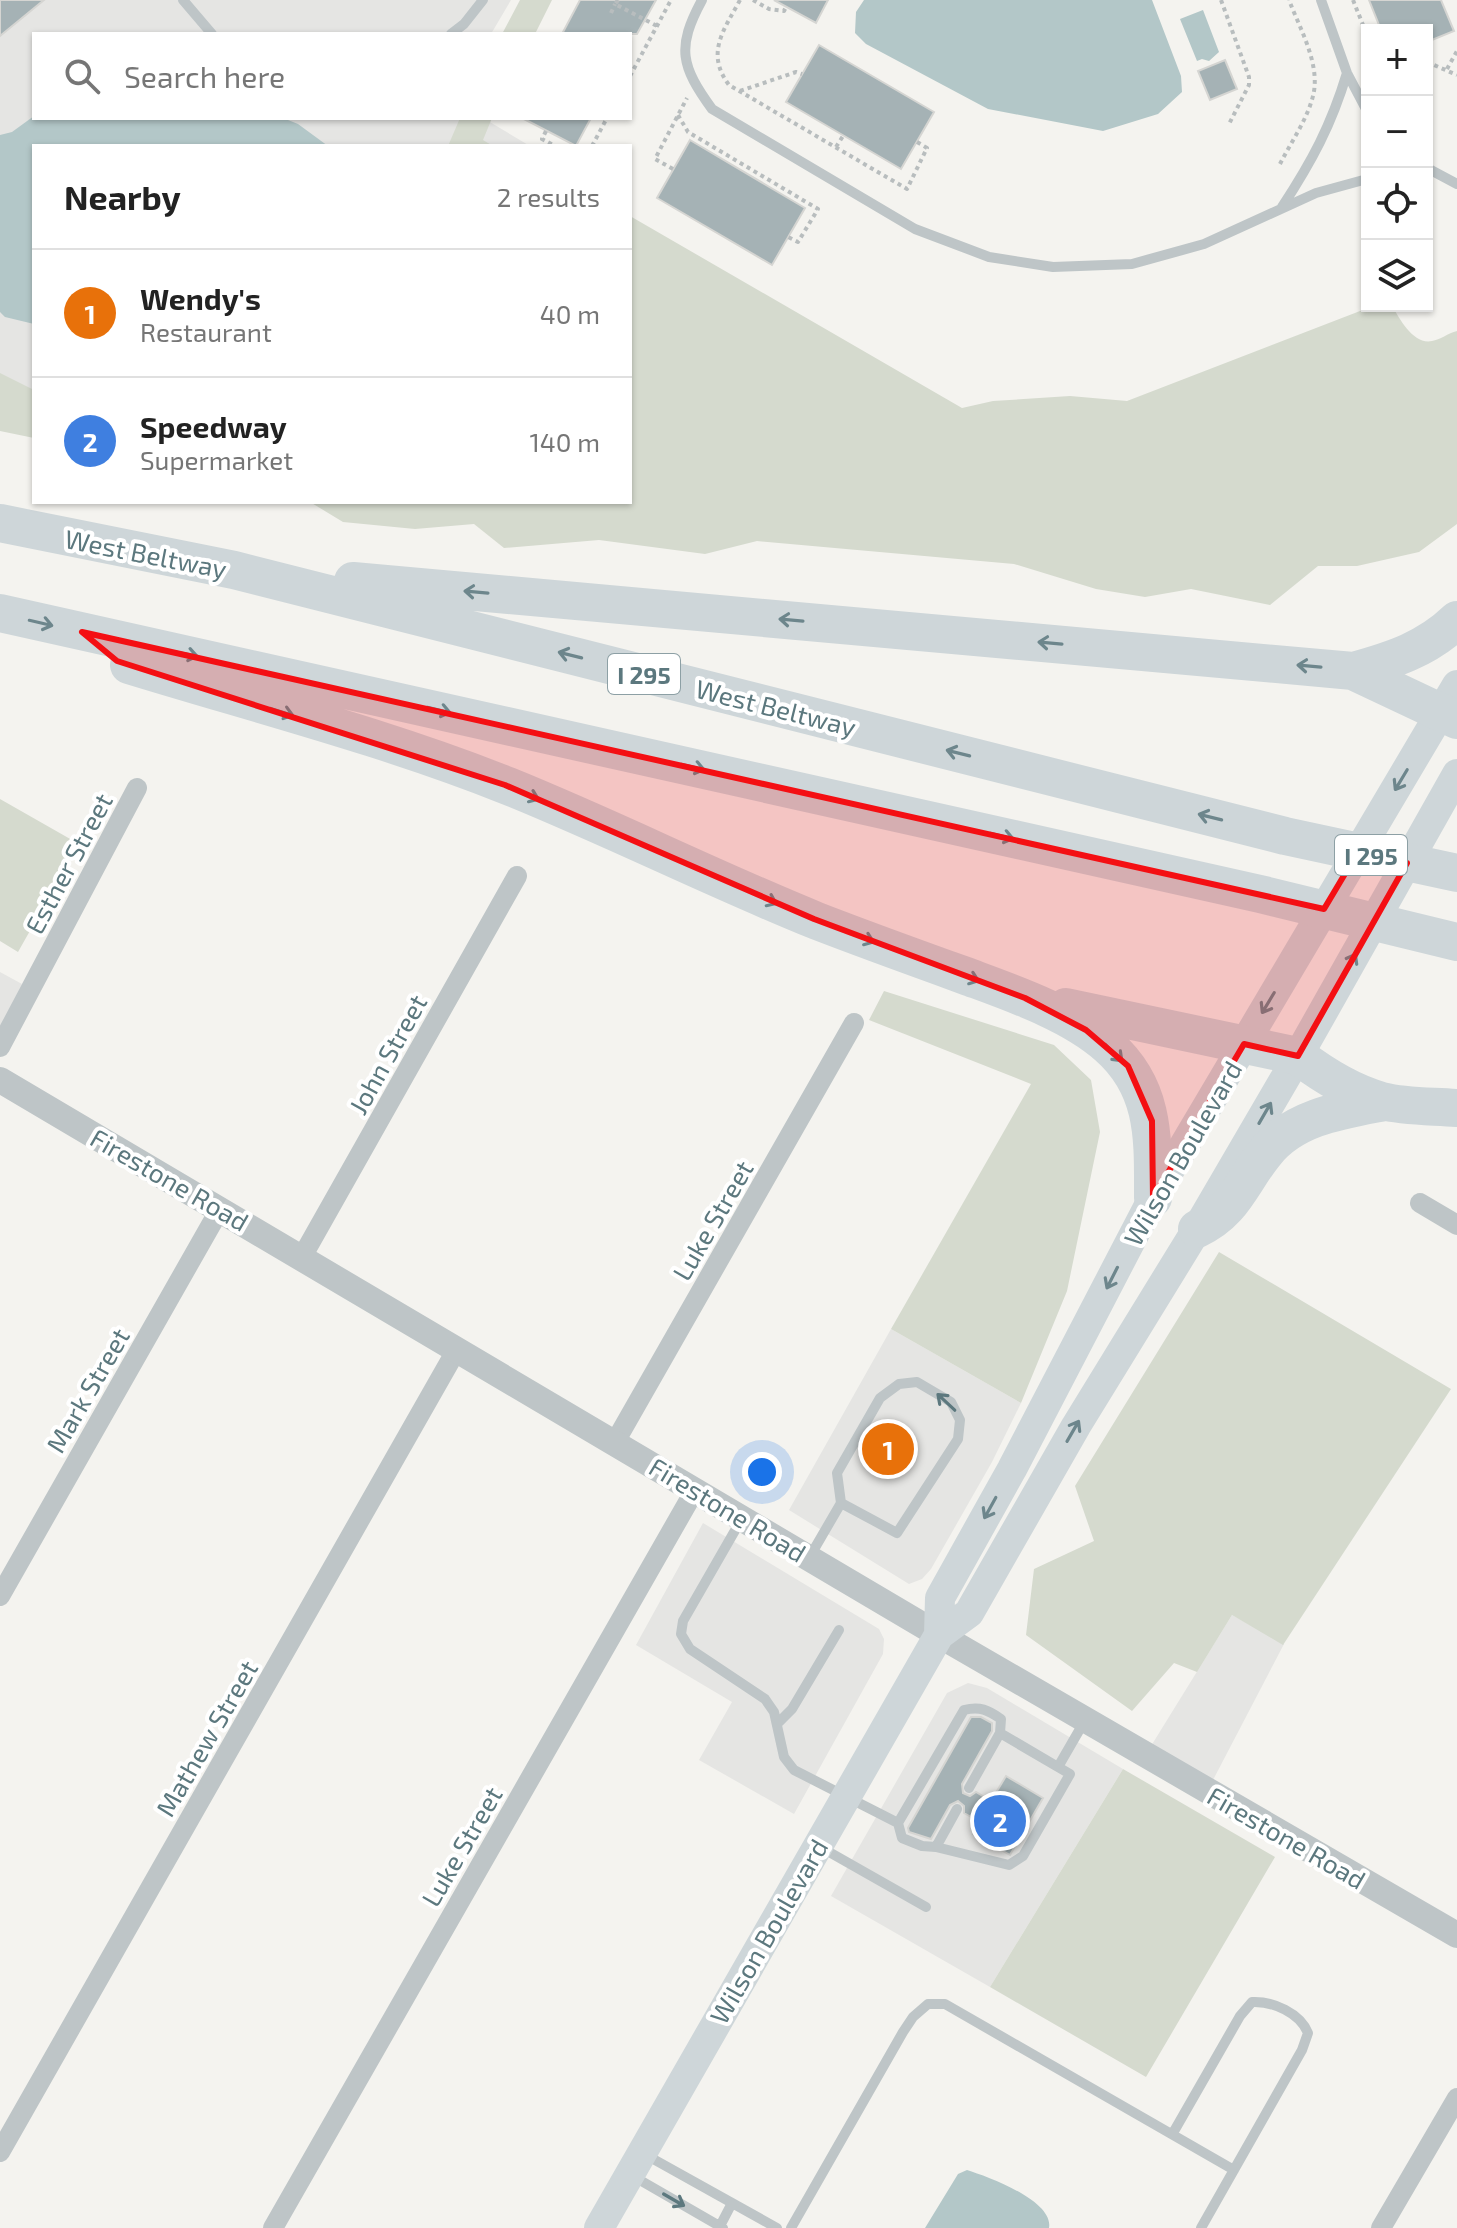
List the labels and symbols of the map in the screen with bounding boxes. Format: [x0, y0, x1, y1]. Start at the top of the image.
street label: West Beltway [63, 522, 230, 584]
one-way arrow [463, 584, 490, 599]
one-way arrow [778, 612, 805, 627]
one-way arrow [28, 616, 53, 631]
one-way arrow [1037, 636, 1063, 651]
one-way arrow [558, 647, 583, 662]
one-way arrow [172, 648, 198, 663]
road number: I 295 [608, 654, 680, 694]
one-way arrow [1296, 659, 1322, 674]
street label: West Beltway [693, 672, 860, 742]
one-way arrow [426, 704, 452, 719]
one-way arrow [268, 705, 294, 720]
one-way arrow [945, 745, 971, 760]
one-way arrow [680, 760, 706, 775]
one-way arrow [1393, 768, 1409, 791]
street label: Esther Street [18, 787, 118, 939]
one-way arrow [515, 788, 540, 803]
one-way arrow [1197, 808, 1223, 823]
one-way arrow [988, 829, 1014, 844]
road number: I 295 [1335, 835, 1407, 875]
one-way arrow [753, 892, 778, 907]
one-way arrow [850, 932, 875, 946]
one-way arrow [1343, 953, 1359, 976]
one-way arrow [955, 971, 980, 985]
street label: John Street [341, 989, 433, 1119]
one-way arrow [1260, 991, 1276, 1014]
one-way arrow [1105, 1043, 1124, 1063]
street label: Wilson Boulevard [1117, 1055, 1247, 1251]
one-way arrow [1257, 1102, 1273, 1125]
street label: Firestone Road [86, 1121, 254, 1237]
street label: Luke Street [665, 1155, 759, 1285]
one-way arrow [1104, 1266, 1120, 1290]
street label: Mark Street [39, 1322, 135, 1458]
one-way arrow [936, 1393, 956, 1412]
pin: 1 [862, 1419, 914, 1479]
one-way arrow [1066, 1420, 1081, 1444]
street label: Firestone Road [644, 1450, 812, 1568]
your location [742, 1452, 782, 1492]
one-way arrow [982, 1496, 998, 1519]
street label: Mathew Street [149, 1654, 263, 1822]
street label: Firestone Road [1203, 1779, 1371, 1895]
street label: Luke Street [414, 1781, 508, 1911]
pin: 2 [974, 1791, 1026, 1851]
street label: Wilson Boulevard [703, 1833, 833, 2029]
one-way arrow [662, 2193, 686, 2208]

